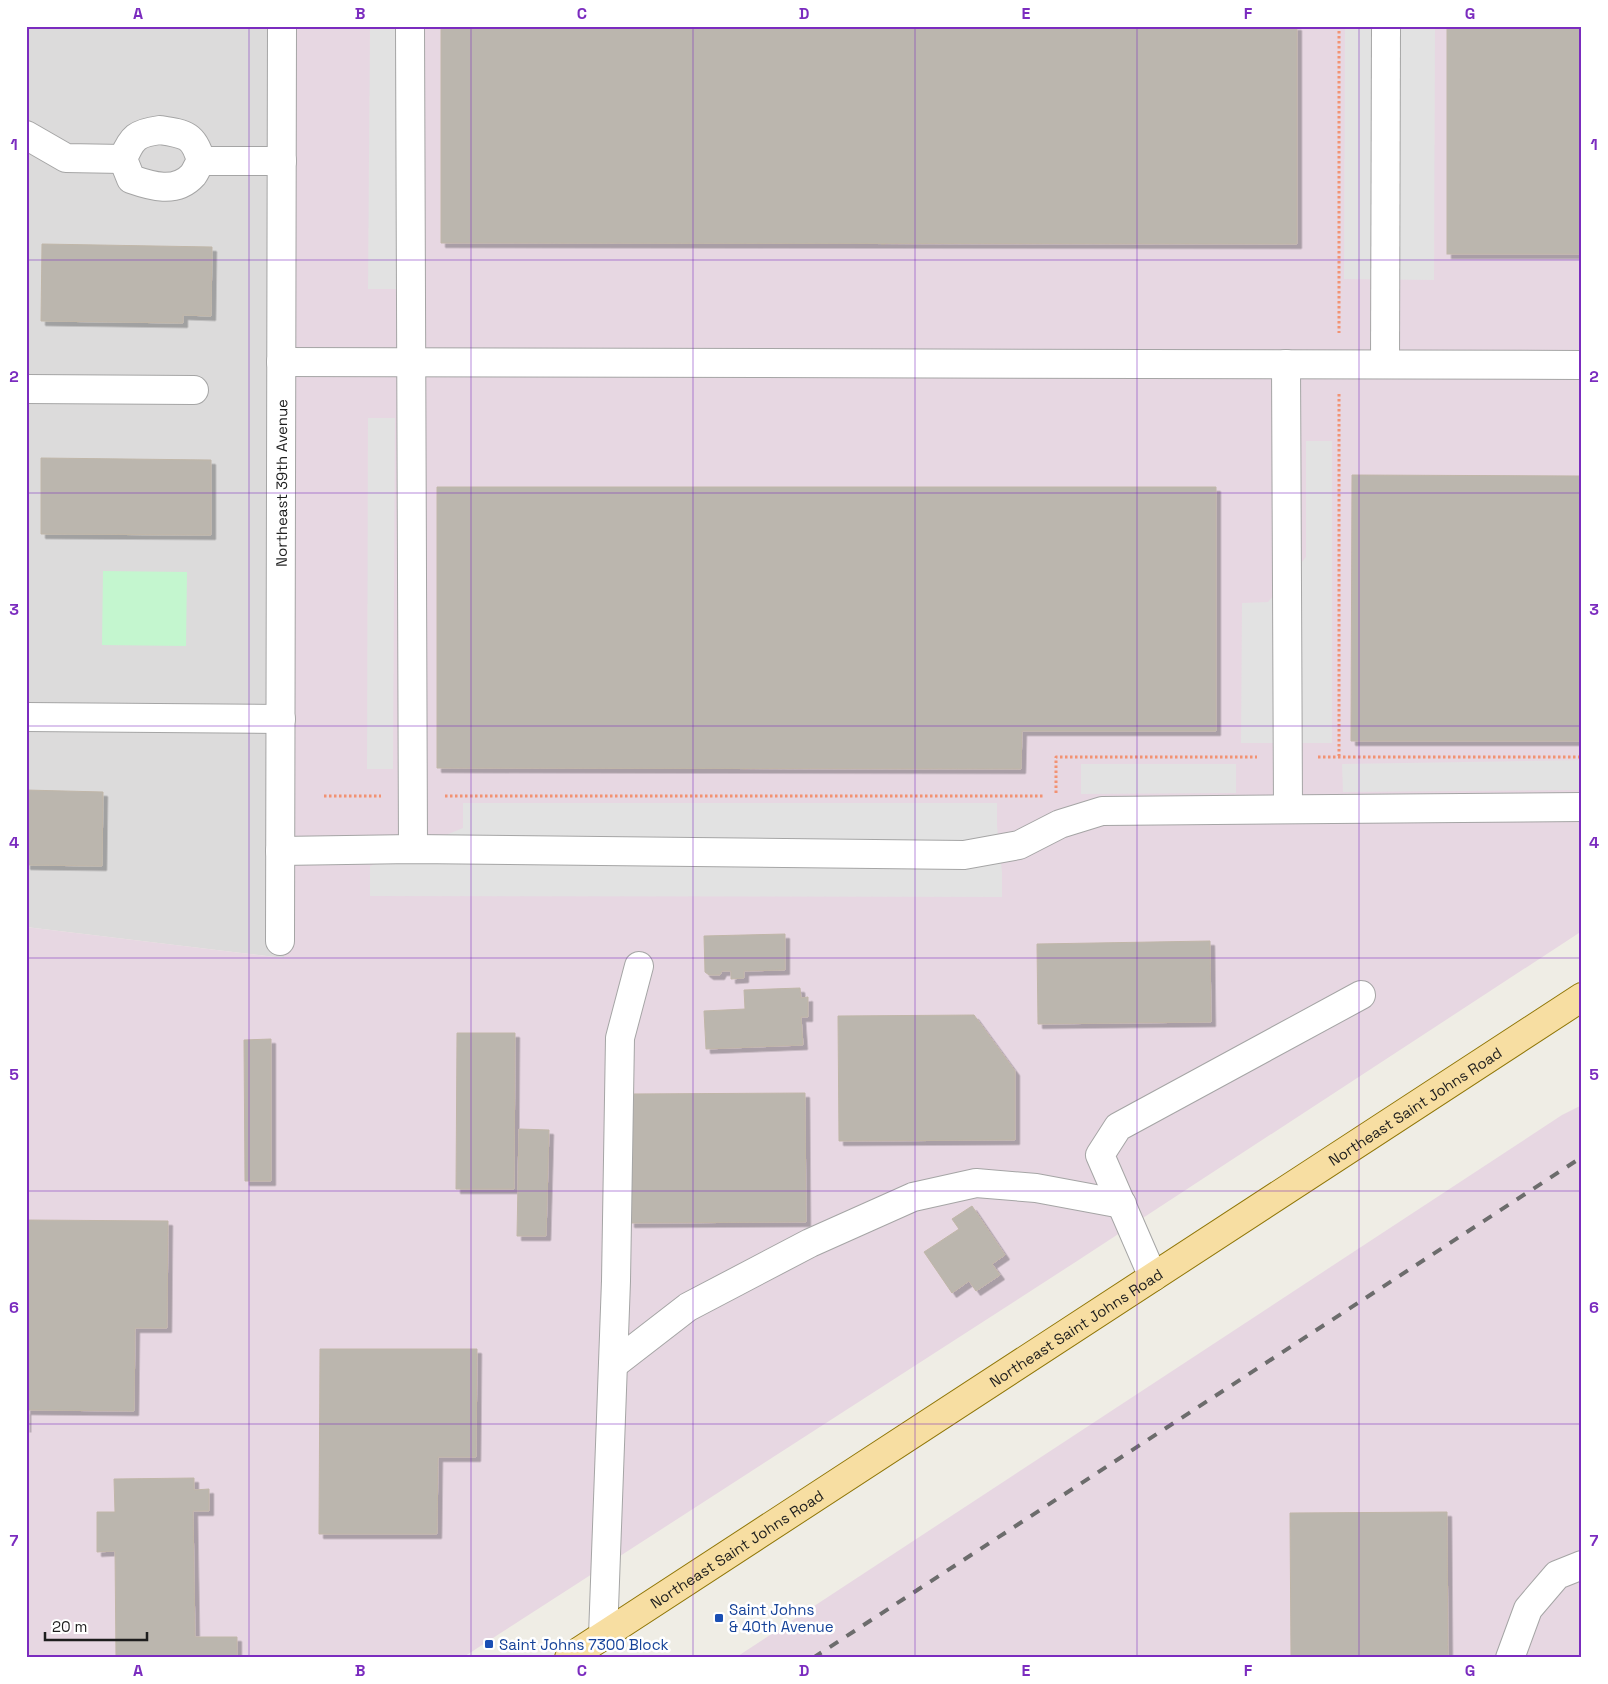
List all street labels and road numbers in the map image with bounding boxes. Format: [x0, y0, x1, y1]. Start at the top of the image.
street label: Northeast 39th Avenue [271, 399, 291, 567]
street label: Northeast Saint Johns Road [1325, 1043, 1505, 1170]
street label: Northeast Saint Johns Road [985, 1264, 1166, 1391]
street label: Northeast Saint Johns Road [646, 1485, 827, 1612]

